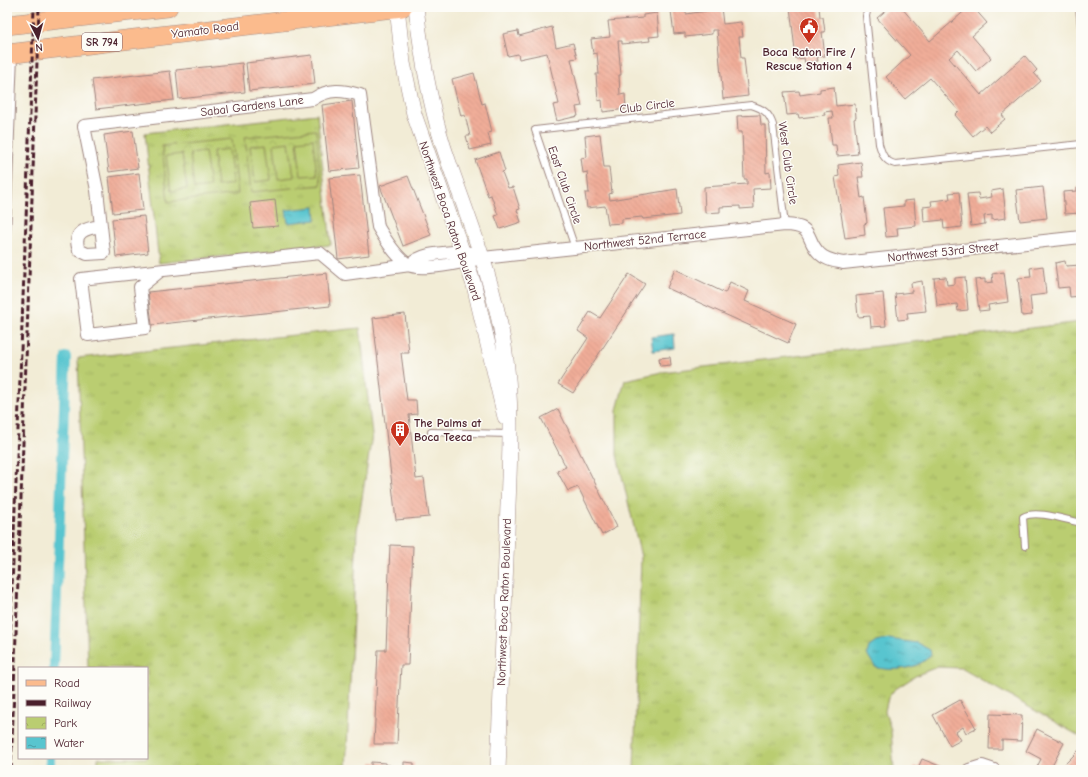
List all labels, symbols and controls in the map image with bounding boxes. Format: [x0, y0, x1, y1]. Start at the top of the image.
public building icon: Boca Raton Fire / Rescue Station 4 [798, 16, 820, 44]
north arrow [18, 18, 58, 58]
street label: Yamato Road [170, 19, 240, 41]
road number: SR 794 [82, 33, 122, 51]
text: N [35, 41, 43, 54]
place label: Boca Raton Fire / Rescue Station 4 [762, 45, 856, 73]
street label: Sabal Gardens Lane [200, 93, 304, 119]
street label: Club Circle [619, 96, 675, 116]
street label: West Club Circle [775, 121, 801, 205]
street label: Northwest Boca Raton Boulevard [416, 139, 484, 303]
street label: East Club Circle [545, 144, 585, 226]
street label: Northwest 52nd Terrace [583, 227, 707, 253]
street label: Northwest 53rd Street [887, 239, 1000, 265]
place label: The Palms at Boca Teeca [414, 416, 482, 444]
building icon: The Palms at Boca Teeca [389, 419, 411, 447]
street label: Northwest Boca Raton Boulevard [494, 518, 514, 686]
legend [18, 667, 148, 759]
text: Road [54, 676, 80, 690]
text: Railway [54, 696, 92, 710]
text: Park [54, 716, 77, 730]
text: Water [54, 736, 84, 750]

